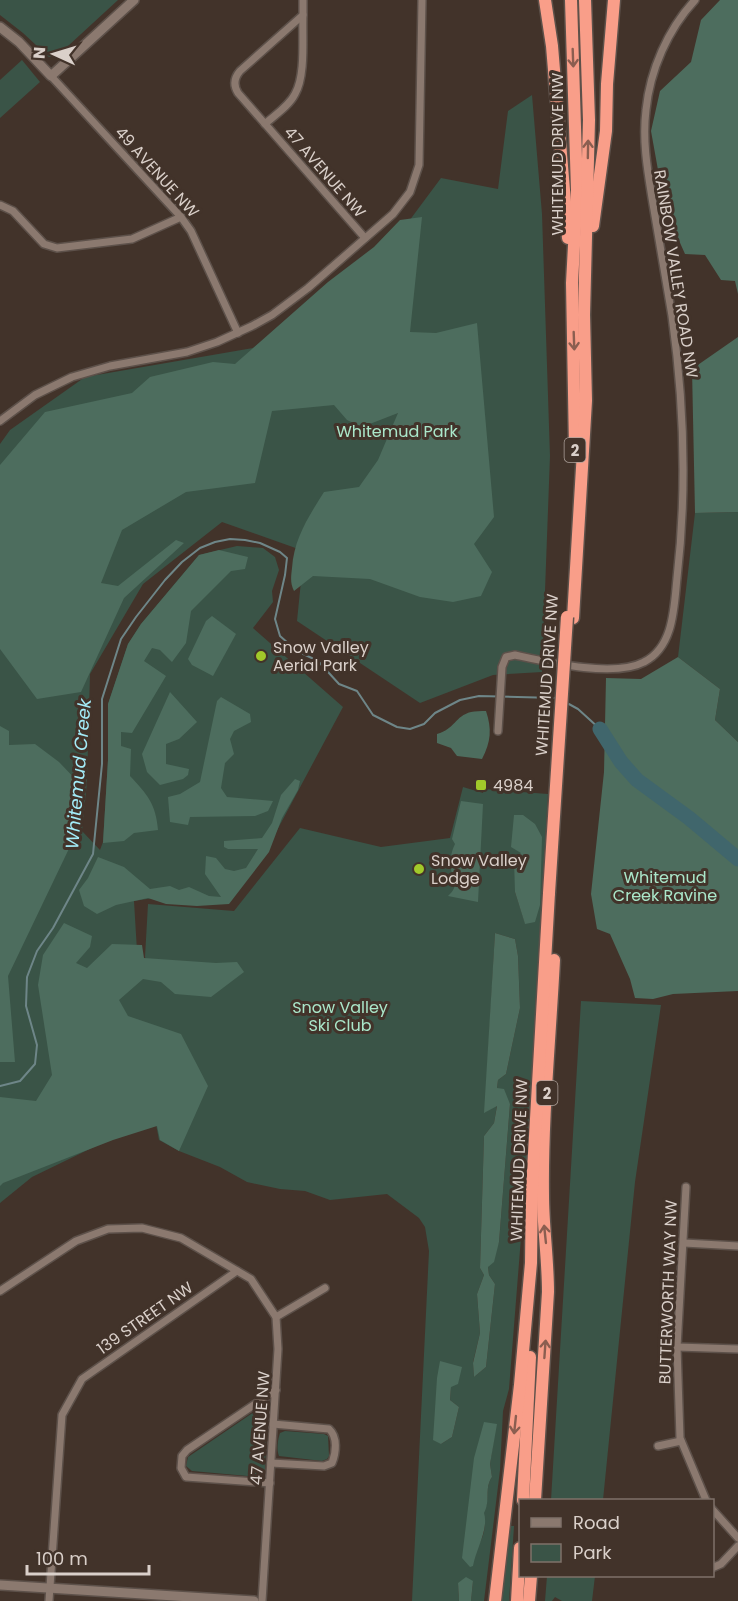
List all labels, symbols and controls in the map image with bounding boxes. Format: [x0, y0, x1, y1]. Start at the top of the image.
north arrow [24, 24, 84, 84]
text: N [28, 46, 51, 60]
one-way arrow [567, 48, 579, 68]
street label: WHITEMUD DRIVE NW [546, 72, 569, 235]
street label: 49 AVENUE NW [110, 121, 204, 223]
street label: 47 AVENUE NW [279, 121, 371, 223]
one-way arrow [582, 140, 594, 160]
street label: RAINBOW VALLEY ROAD NW [648, 168, 704, 380]
one-way arrow [568, 331, 580, 351]
park label: Whitemud Park [336, 420, 459, 443]
road number: 2 [564, 438, 586, 462]
street label: WHITEMUD DRIVE NW [530, 593, 564, 757]
place label: Snow Valley Aerial Park [273, 636, 369, 677]
marker: Snow Valley Aerial Park [254, 649, 268, 663]
water label: Whitemud Creek [59, 697, 97, 850]
place label: 4984 [493, 774, 533, 797]
marker: 4984 [474, 778, 488, 792]
place label: Snow Valley Lodge [431, 849, 527, 890]
marker: Snow Valley Lodge [412, 862, 426, 876]
park label: Whitemud Creek Ravine [613, 866, 717, 907]
park label: Snow Valley Ski Club [292, 996, 388, 1037]
street label: WHITEMUD DRIVE NW [505, 1078, 533, 1242]
road number: 2 [536, 1081, 558, 1105]
street label: BUTTERWORTH WAY NW [653, 1199, 683, 1385]
one-way arrow [539, 1224, 550, 1244]
street label: 139 STREET NW [92, 1276, 198, 1360]
one-way arrow [539, 1340, 550, 1360]
street label: 47 AVENUE NW [245, 1370, 275, 1486]
one-way arrow [510, 1415, 521, 1435]
legend [519, 1499, 714, 1577]
text: Road [573, 1510, 620, 1535]
scale bar [27, 1538, 148, 1576]
text: Park [573, 1540, 612, 1565]
text: 100 m [36, 1546, 88, 1571]

